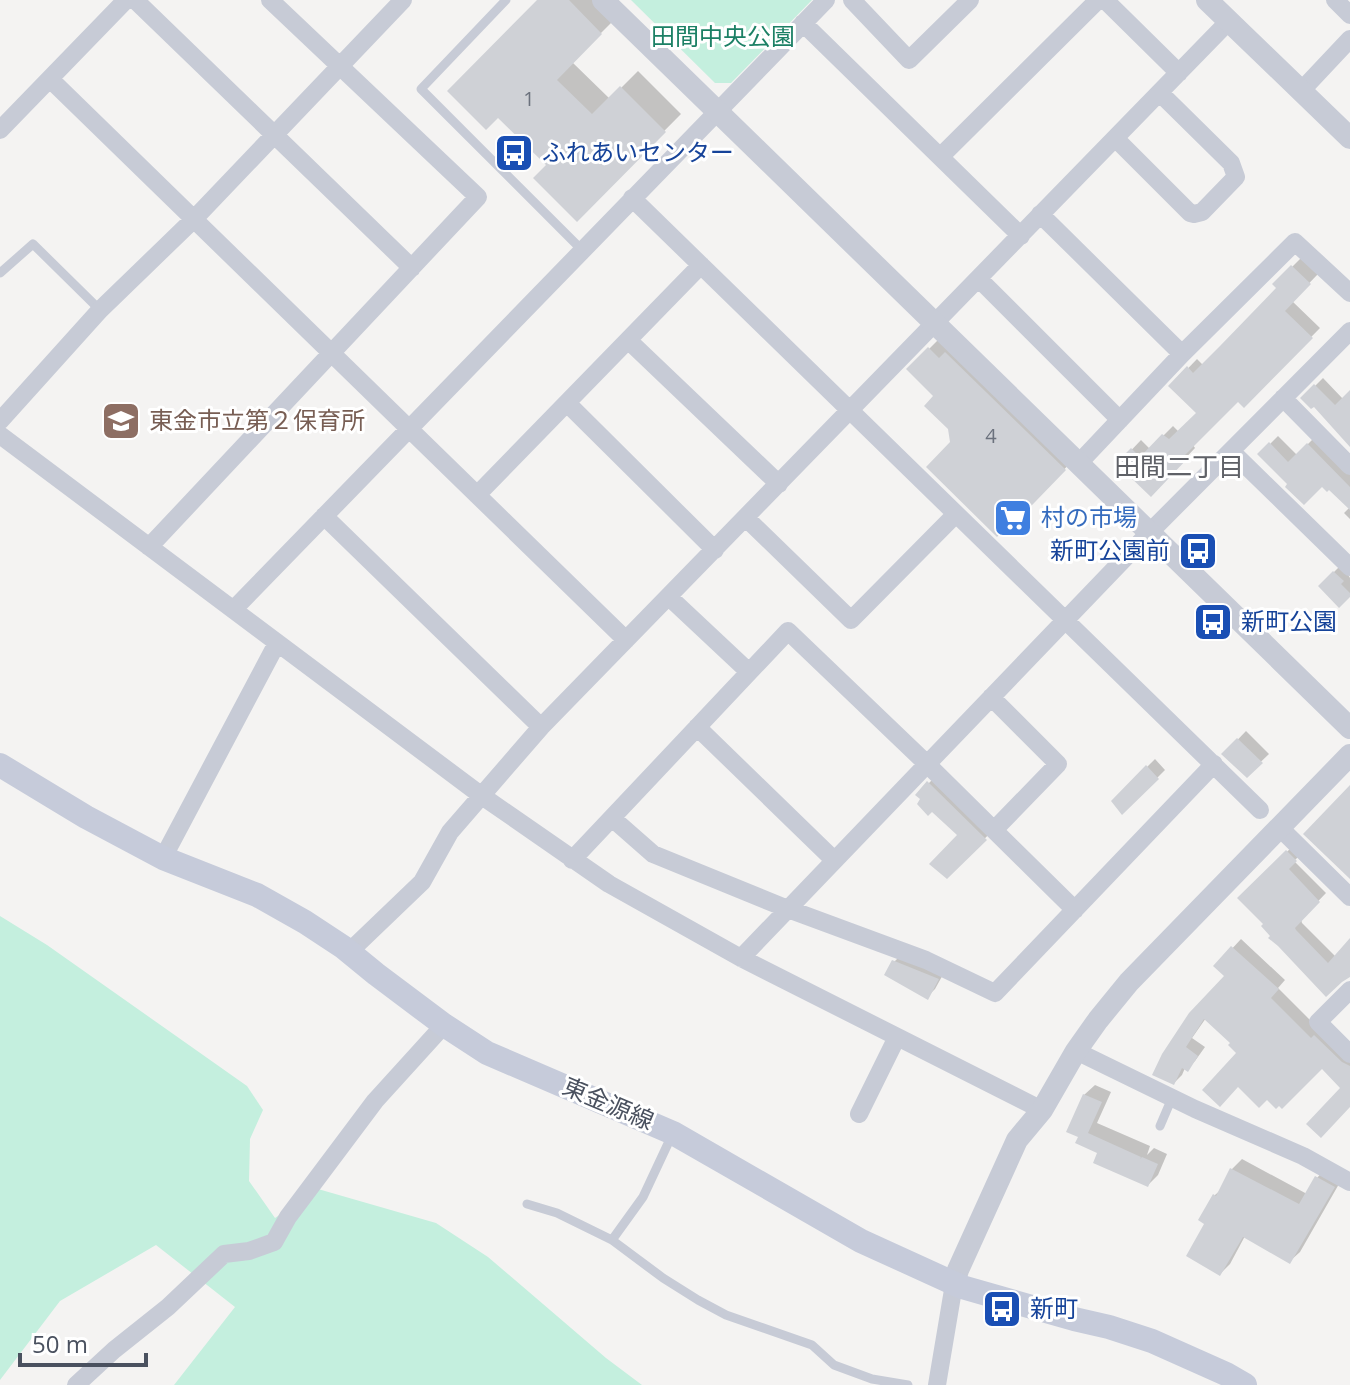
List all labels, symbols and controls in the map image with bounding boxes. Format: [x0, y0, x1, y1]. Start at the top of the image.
park label: 田間中央公園 [651, 19, 795, 52]
house number: 1 [523, 85, 535, 112]
bus stop icon: ふれあいセンター [493, 132, 535, 174]
place label: ふれあいセンター [542, 135, 734, 168]
school or university icon: 東金市立第２保育所 [100, 400, 142, 442]
place label: 東金市立第２保育所 [149, 403, 365, 436]
house number: 4 [985, 422, 997, 449]
district label: 田間二丁目 [1114, 448, 1244, 484]
supermarket icon: 村の市場 [992, 497, 1034, 539]
place label: 村の市場 [1041, 500, 1137, 533]
bus stop icon: 新町公園前 [1177, 530, 1219, 572]
place label: 新町公園前 [1050, 533, 1170, 566]
bus stop icon: 新町公園 [1192, 601, 1234, 643]
place label: 新町公園 [1241, 604, 1337, 637]
street label: 東金源線 [558, 1069, 659, 1137]
bus stop icon: 新町 [981, 1288, 1023, 1330]
place label: 新町 [1030, 1291, 1078, 1324]
scale bar [20, 1317, 146, 1367]
text: 50 m [32, 1327, 88, 1360]

